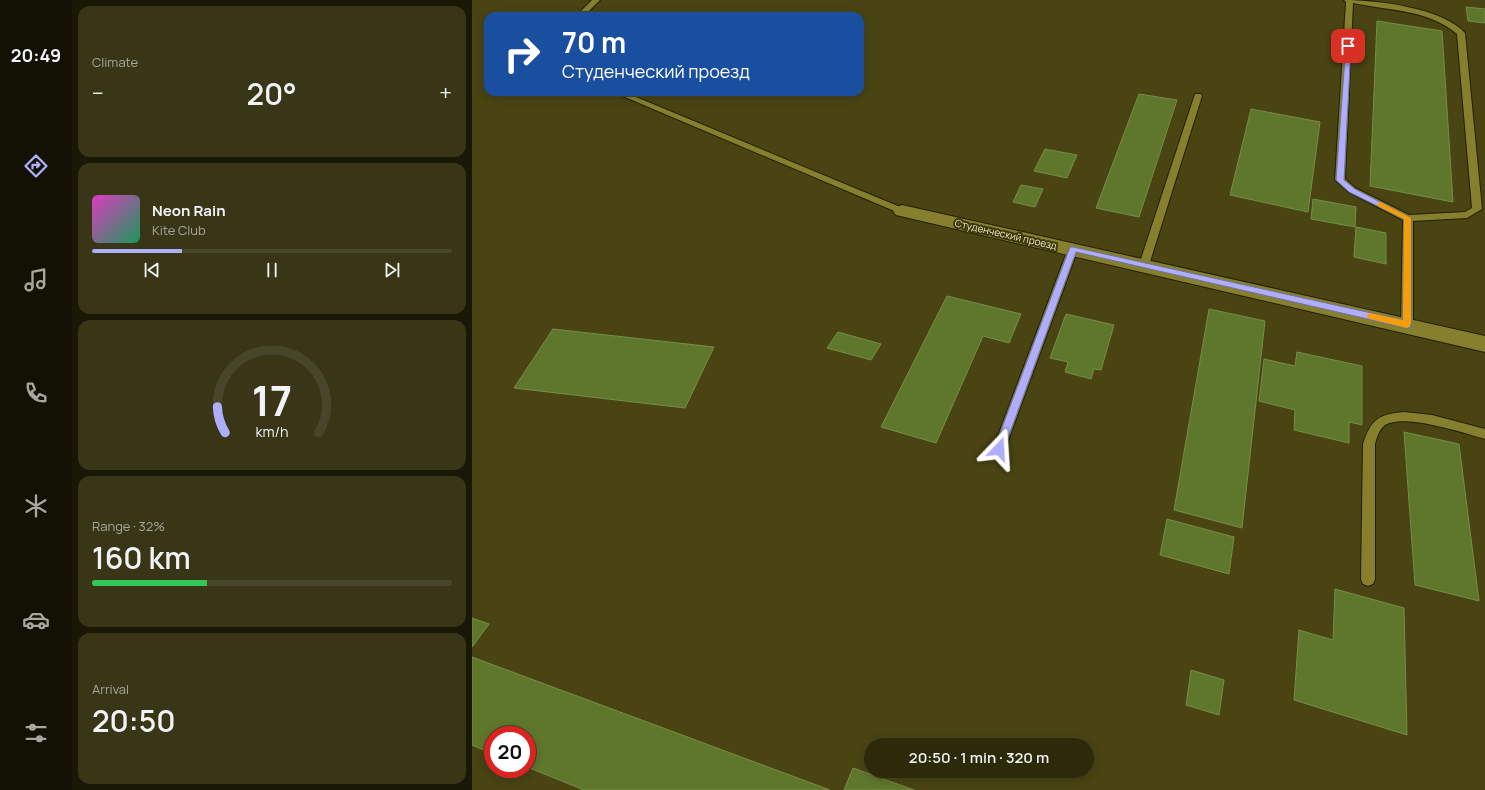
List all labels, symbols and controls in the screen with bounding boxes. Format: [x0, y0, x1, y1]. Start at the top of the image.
text: 70 m [562, 23, 626, 61]
icon: right [496, 28, 548, 80]
pin [1331, 29, 1365, 63]
icon: arrive [1337, 35, 1359, 57]
text: 20:49 [11, 43, 61, 67]
text: Climate [92, 53, 138, 71]
text: Студенческий проезд [562, 59, 750, 83]
text: 20° [246, 73, 297, 114]
text: − [92, 78, 104, 108]
text: + [439, 78, 452, 108]
icon: directions [22, 152, 50, 180]
text: Neon Rain [152, 200, 226, 221]
street label: Студенческий проезд [954, 215, 1058, 253]
text: Kite Club [152, 221, 206, 239]
icon: previous [141, 259, 163, 281]
icon: pause [261, 259, 283, 281]
icon: next [381, 259, 403, 281]
icon: music [22, 266, 50, 294]
text: 17 [252, 372, 292, 428]
icon: phone [22, 379, 50, 407]
text: km/h [255, 422, 289, 441]
position arrow [978, 428, 1020, 470]
icon: climate [22, 492, 50, 520]
text: Range · 32% [92, 517, 165, 535]
text: 160 km [92, 537, 191, 578]
icon: car [22, 606, 50, 634]
text: Arrival [92, 680, 129, 698]
text: 20:50 [92, 700, 175, 741]
icon: filters [22, 719, 50, 747]
speed limit sign: 20 [484, 726, 536, 778]
text: 20:50 · 1 min · 320 m [909, 747, 1049, 768]

